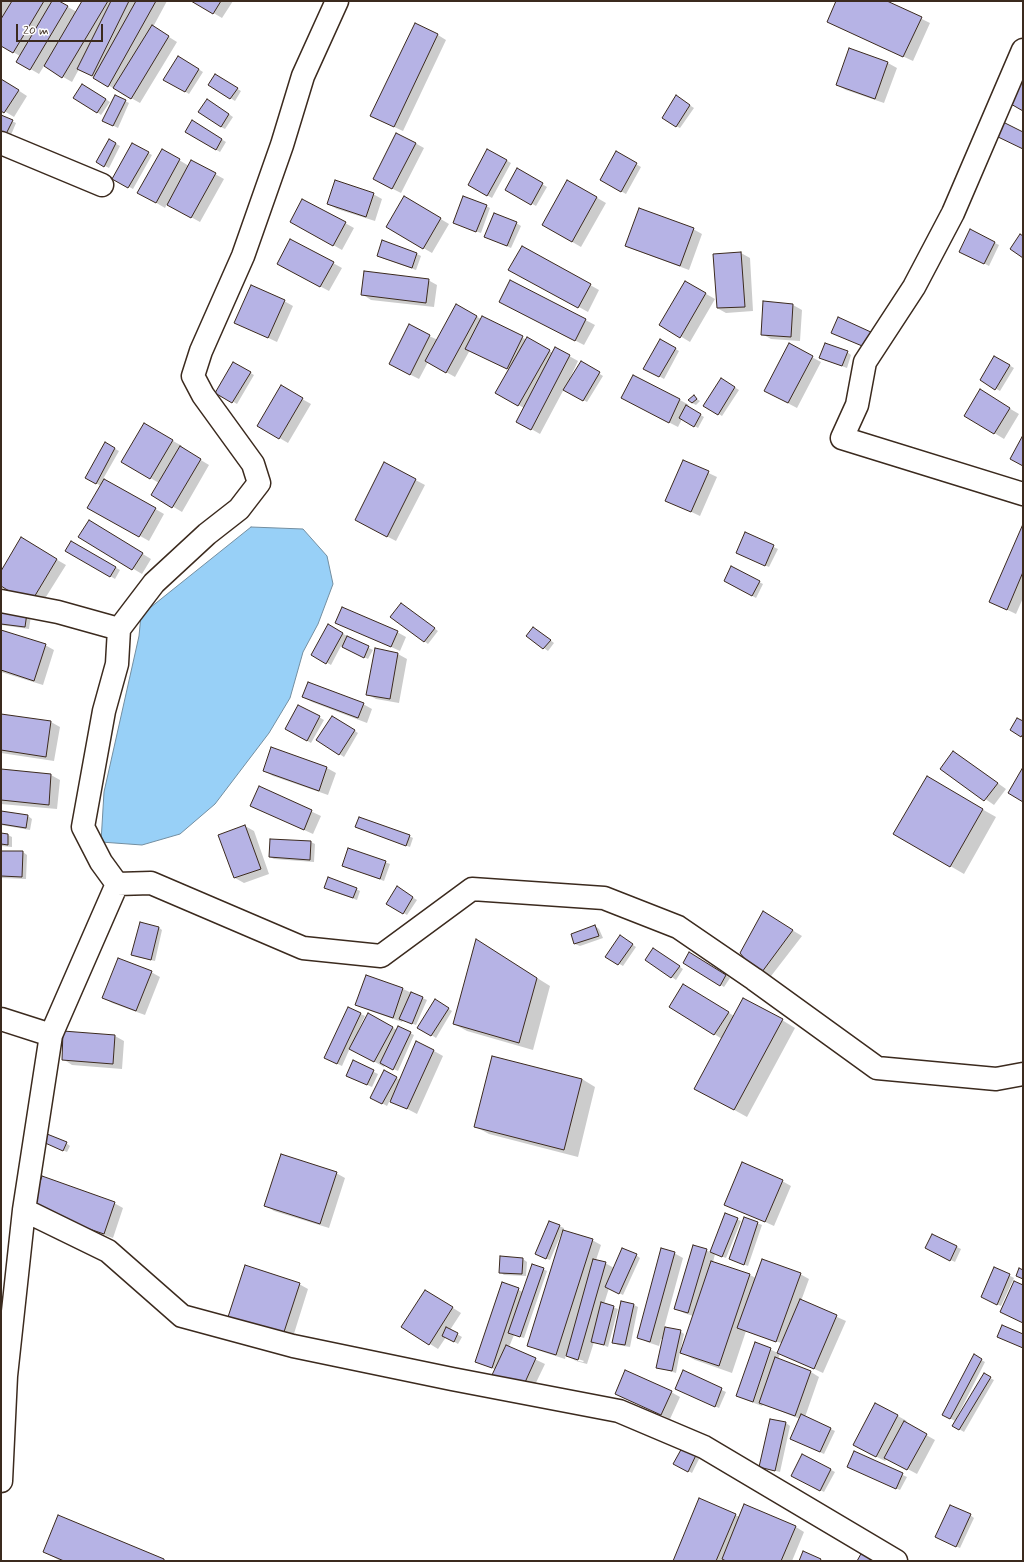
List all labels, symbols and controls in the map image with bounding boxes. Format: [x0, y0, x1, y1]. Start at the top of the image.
scale bar [18, 16, 105, 42]
text: 20 m [23, 23, 49, 39]

